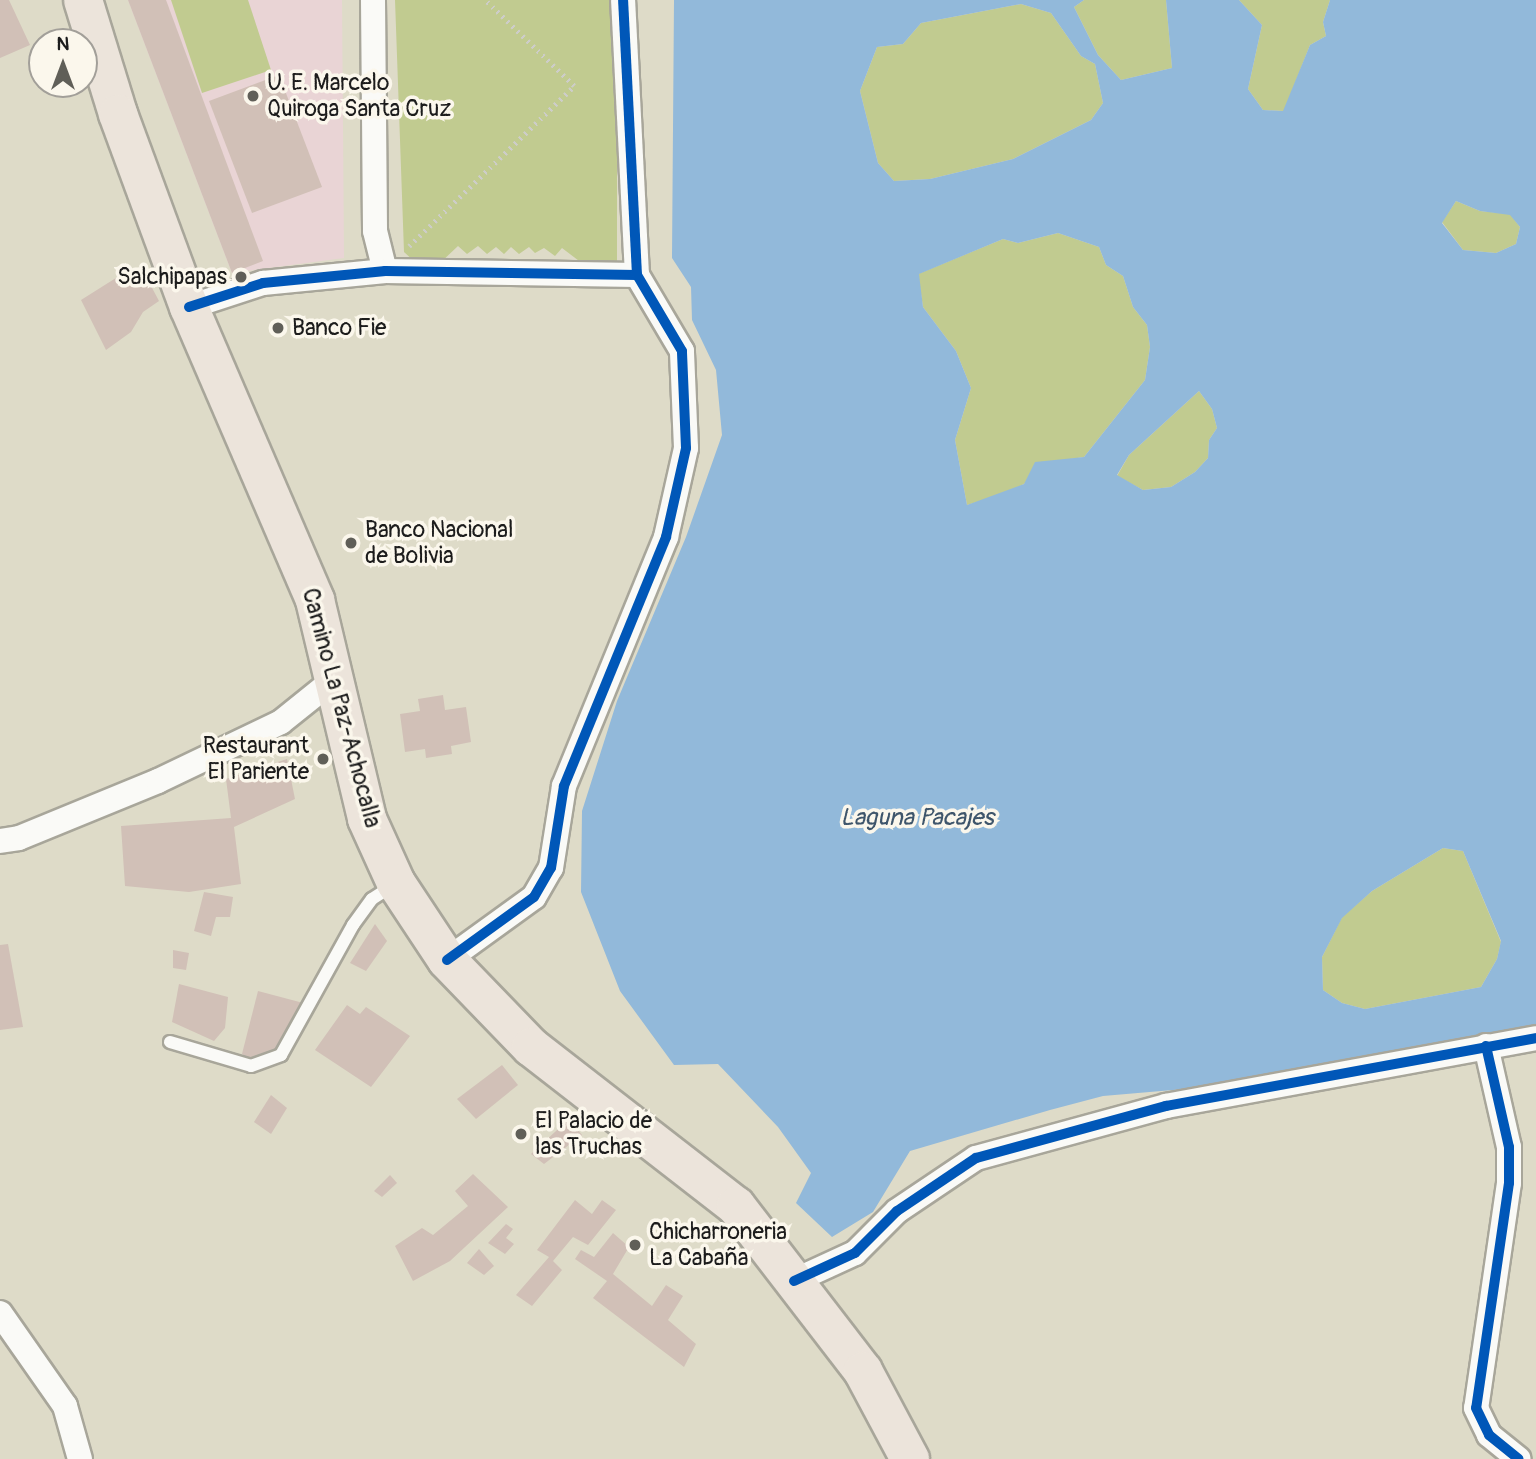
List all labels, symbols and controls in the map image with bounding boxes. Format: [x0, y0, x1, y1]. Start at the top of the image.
north arrow [28, 28, 98, 98]
text: N [57, 32, 69, 56]
place label: U. E. Marcelo Quiroga Santa Cruz [267, 69, 451, 123]
marker: U. E. Marcelo Quiroga Santa Cruz [245, 88, 261, 104]
place label: Salchipapas [117, 263, 227, 291]
marker: Salchipapas [233, 269, 249, 285]
place label: Banco Fie [292, 314, 386, 342]
marker: Banco Fie [270, 320, 286, 336]
place label: Banco Nacional de Bolivia [365, 516, 513, 570]
marker: Banco Nacional de Bolivia [343, 535, 359, 551]
street label: Camino La Paz-Achocalla [296, 585, 386, 831]
place label: Restaurant El Pariente [203, 732, 309, 786]
marker: Restaurant El Pariente [315, 751, 331, 767]
water label: Laguna Pacajes [840, 804, 994, 832]
place label: El Palacio de las Truchas [535, 1107, 652, 1161]
marker: El Palacio de las Truchas [513, 1126, 529, 1142]
place label: Chicharroneria La Cabaña [649, 1218, 787, 1272]
marker: Chicharroneria La Cabaña [627, 1237, 643, 1253]

